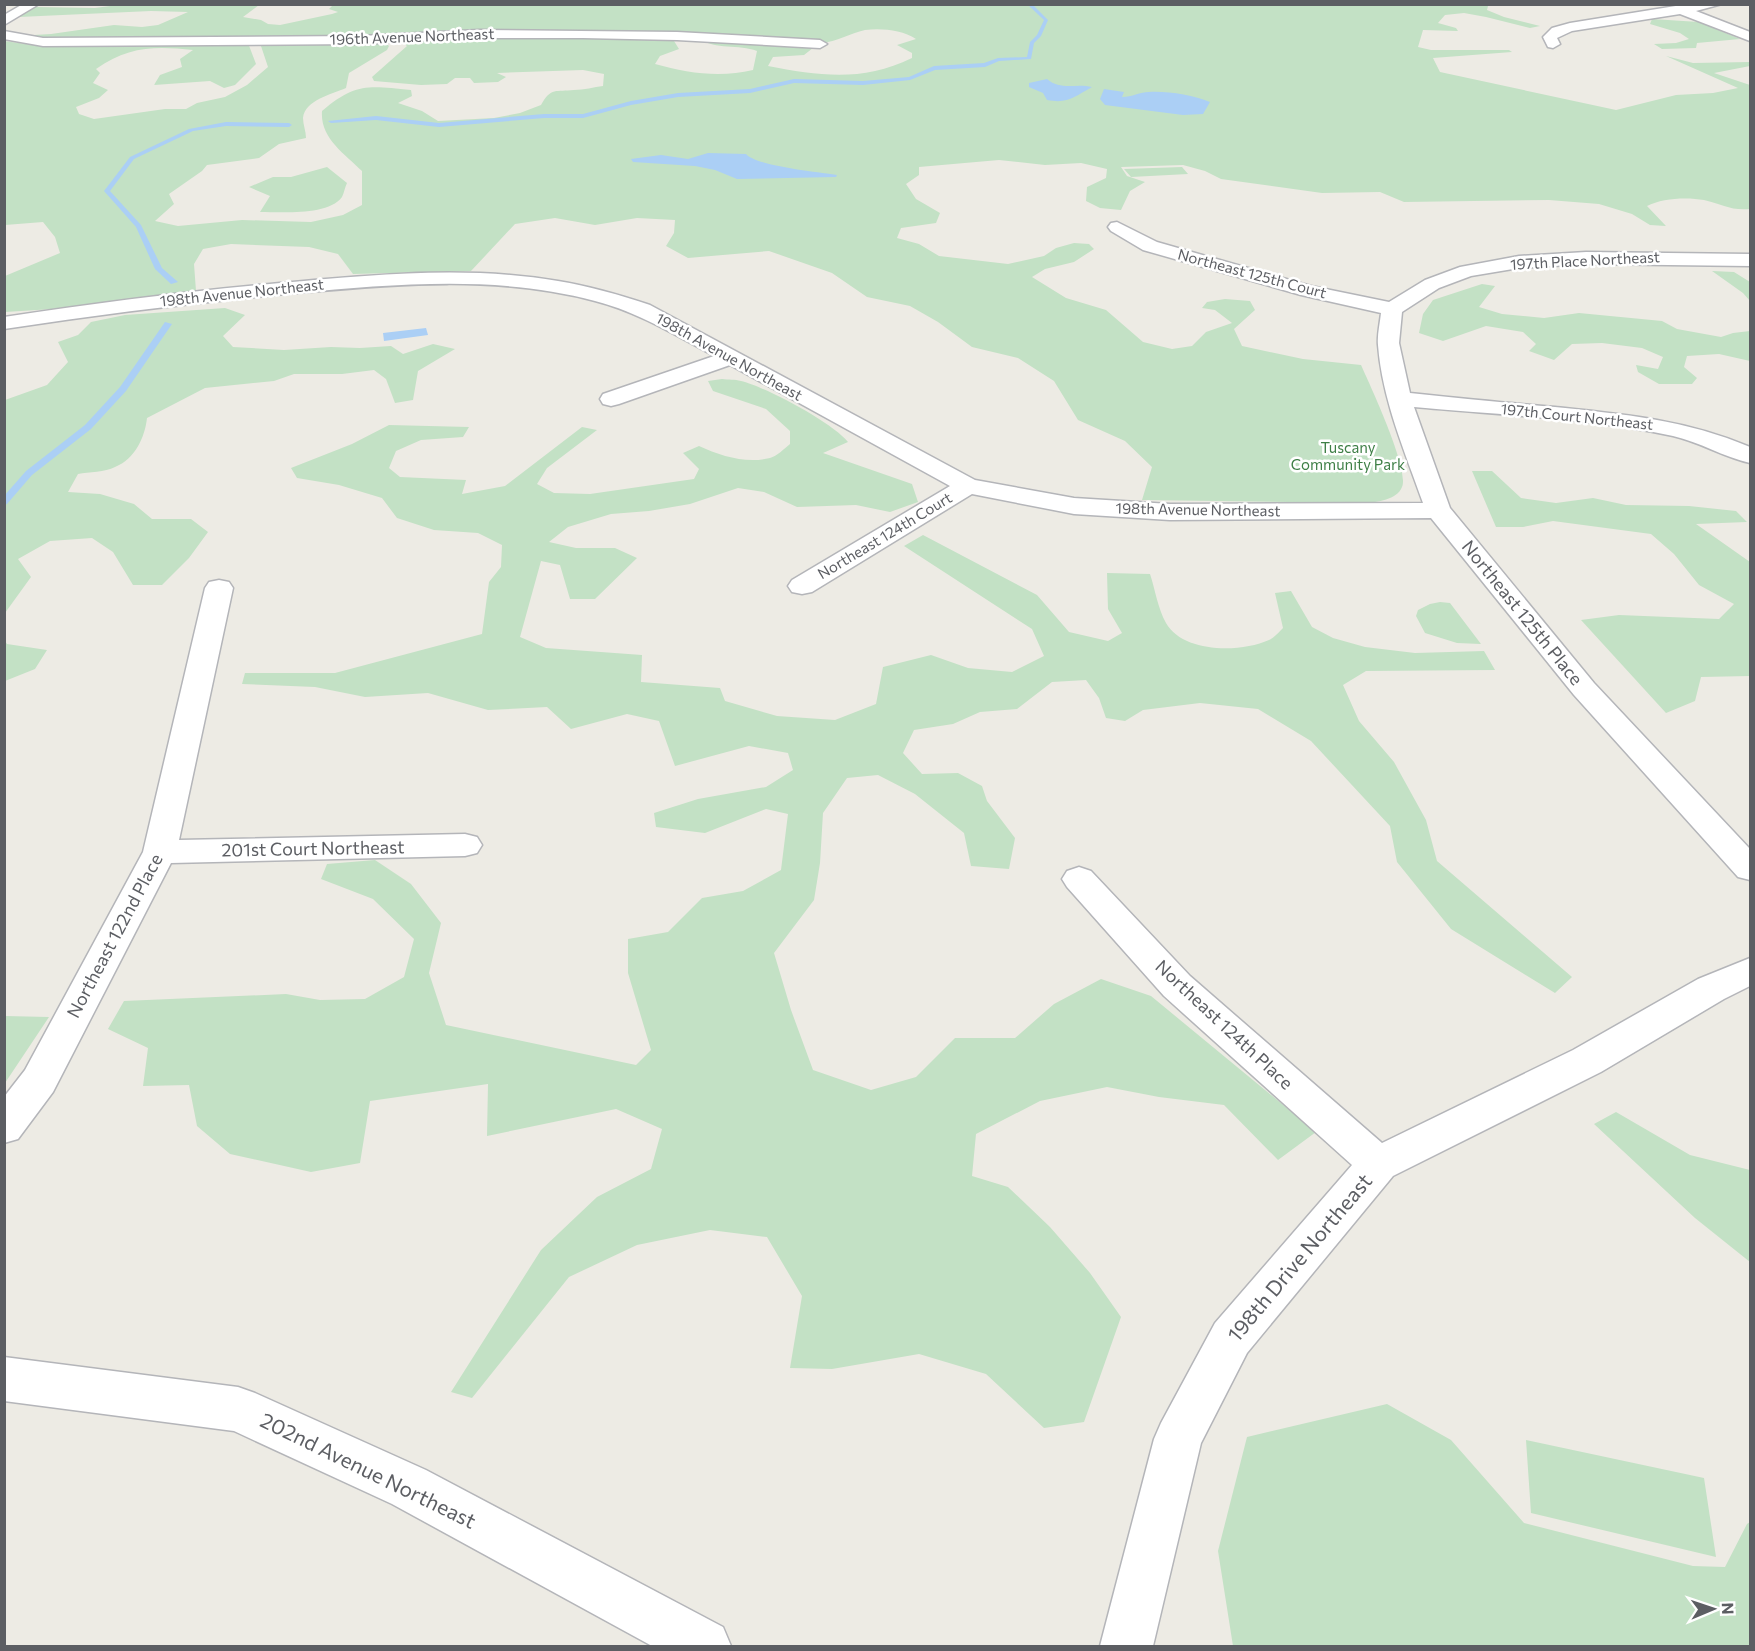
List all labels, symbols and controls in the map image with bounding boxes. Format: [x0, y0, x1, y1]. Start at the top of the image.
street label: 196th Avenue Northeast [329, 24, 495, 48]
street label: Northeast 125th Court [1176, 245, 1329, 302]
street label: 197th Place Northeast [1510, 247, 1660, 273]
street label: 198th Avenue Northeast [159, 274, 325, 310]
street label: 198th Avenue Northeast [653, 308, 806, 404]
street label: 197th Court Northeast [1500, 399, 1654, 433]
park label: Tuscany Community Park [1291, 438, 1405, 473]
street label: Northeast 124th Court [814, 488, 955, 582]
street label: 198th Avenue Northeast [1115, 499, 1281, 519]
street label: Northeast 125th Place [1458, 536, 1588, 689]
street label: 201st Court Northeast [221, 835, 405, 861]
street label: Northeast 122nd Place [62, 850, 167, 1021]
street label: Northeast 124th Place [1151, 955, 1298, 1094]
street label: 198th Drive Northeast [1221, 1168, 1376, 1346]
street label: 202nd Avenue Northeast [257, 1407, 480, 1533]
north arrow [1683, 1579, 1743, 1639]
text: N [1719, 1602, 1738, 1615]

